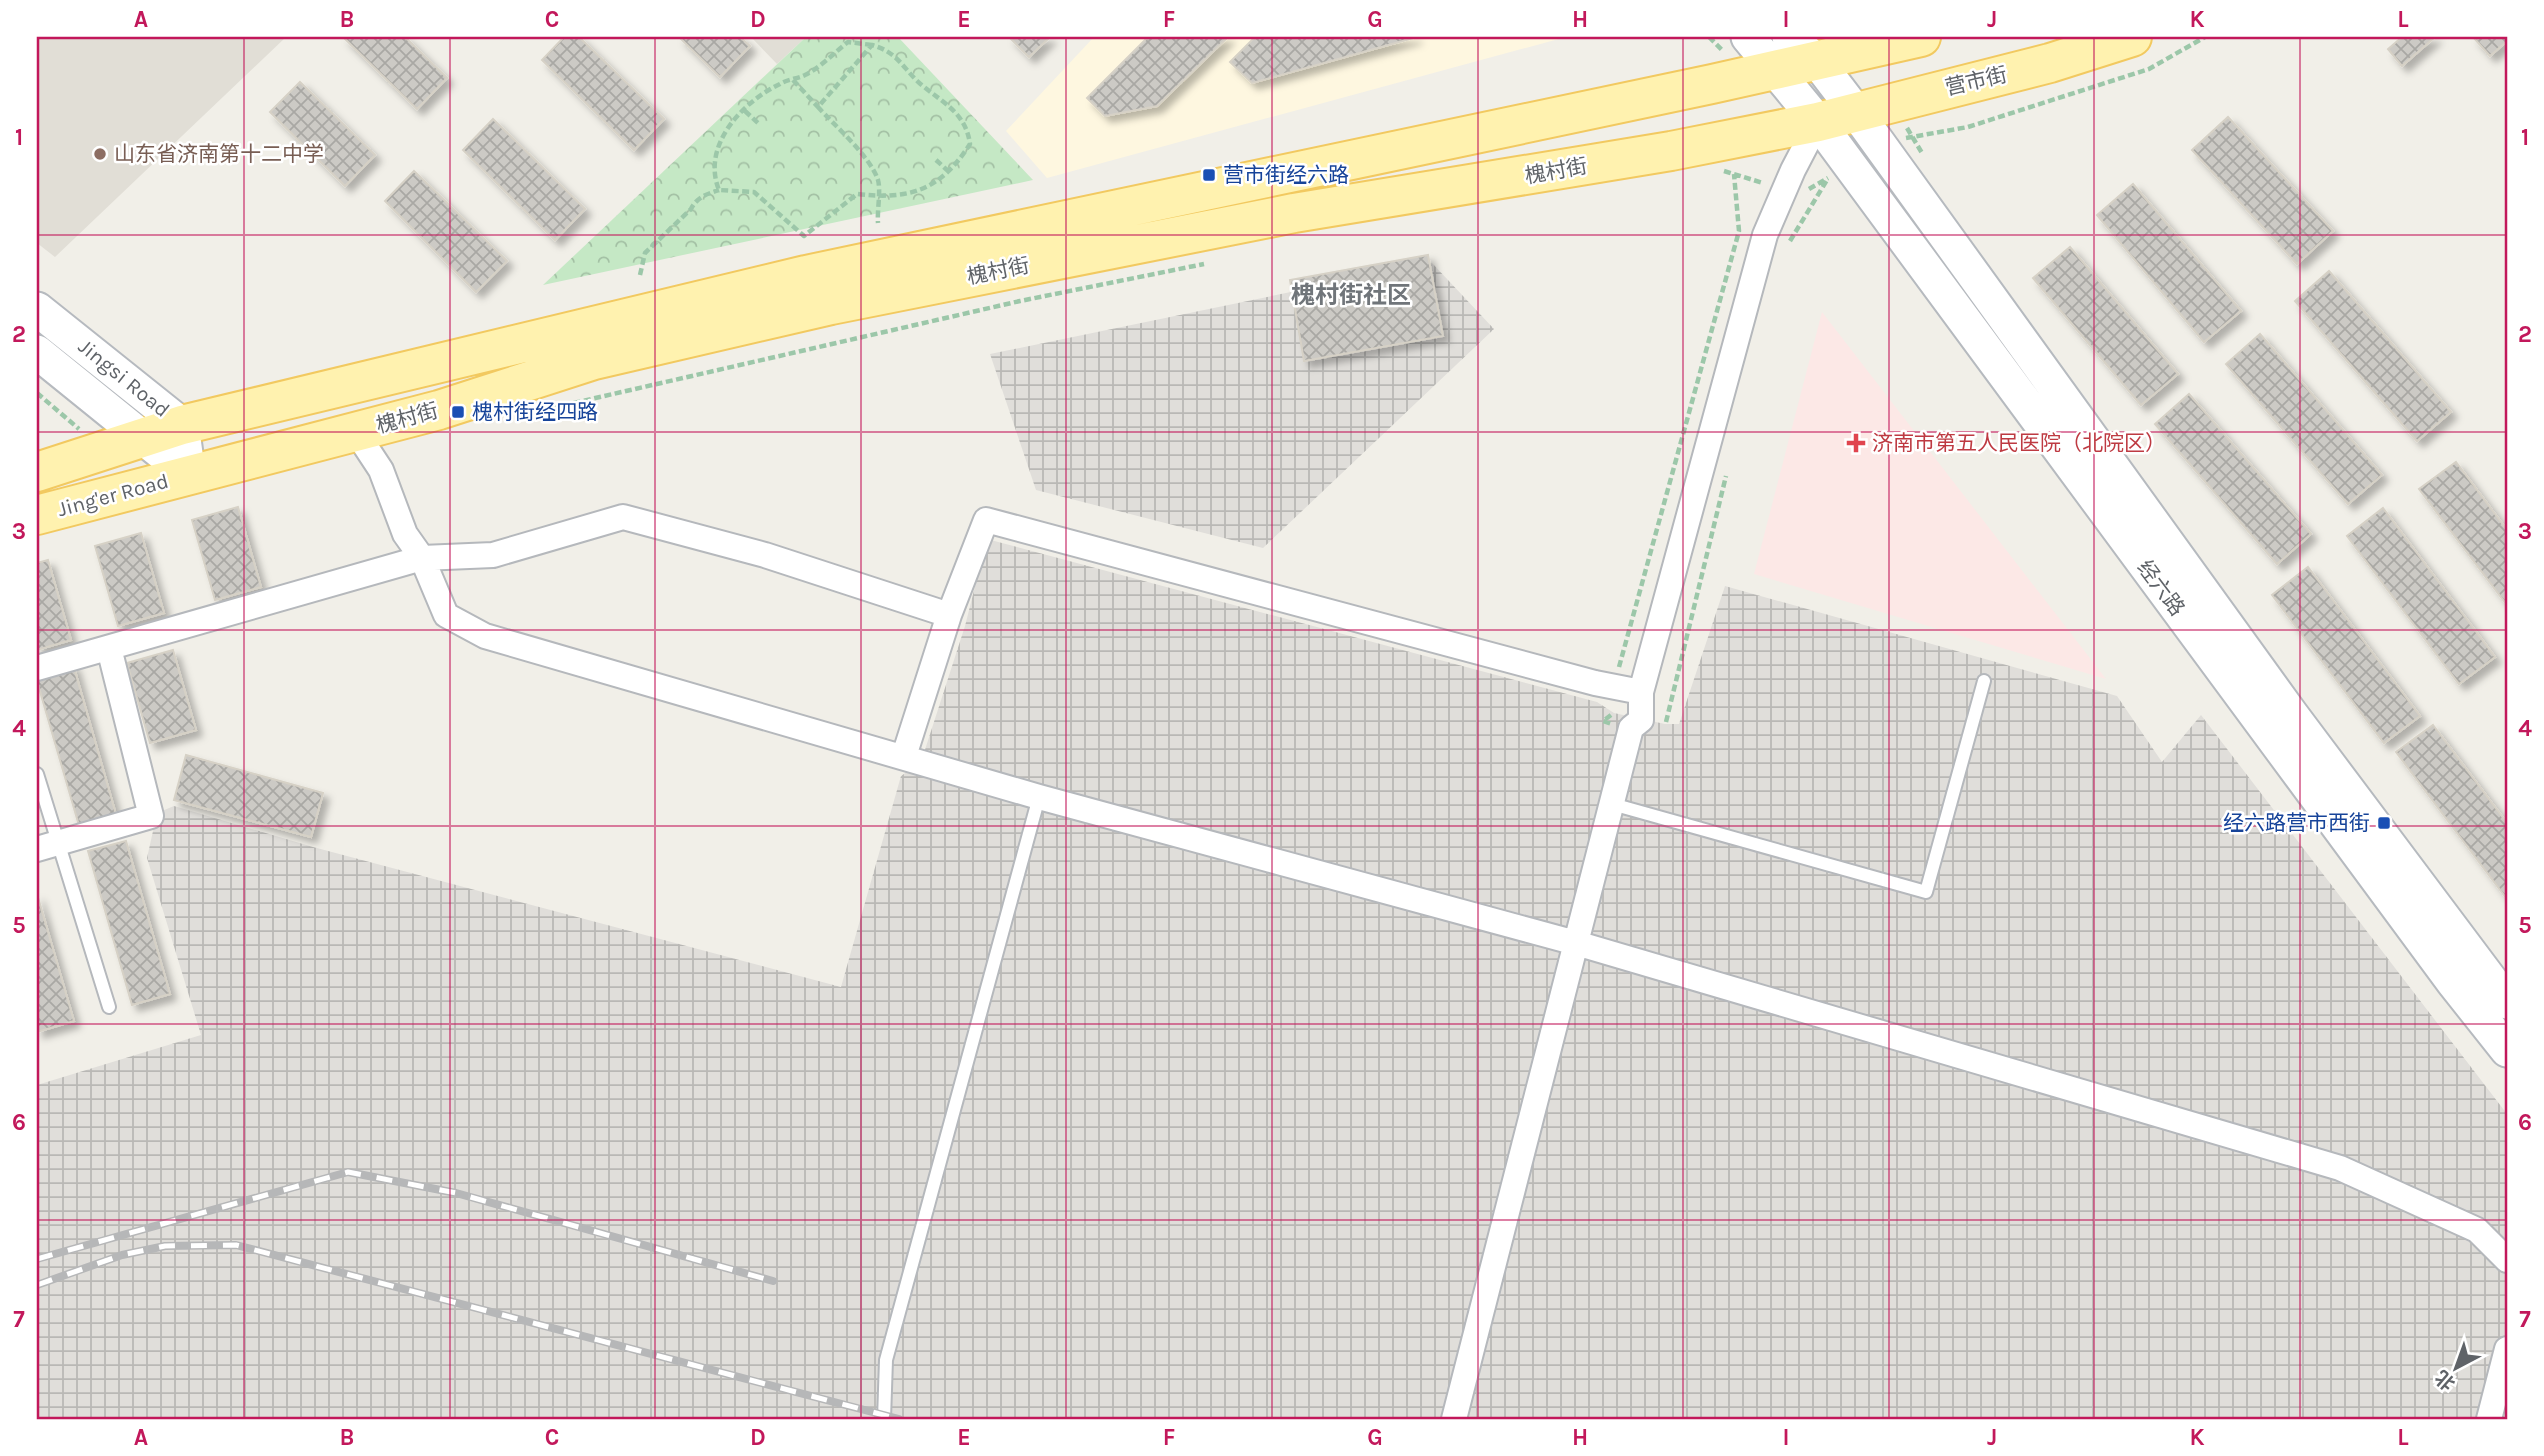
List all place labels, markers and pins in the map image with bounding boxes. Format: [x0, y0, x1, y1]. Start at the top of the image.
place label: 山东省济南第十二中学 [114, 142, 324, 166]
marker: 山东省济南第十二中学 [92, 146, 108, 162]
place label: 营市街经六路 [1223, 163, 1349, 187]
marker: 营市街经六路 [1201, 167, 1217, 183]
place label: 槐村街经四路 [472, 400, 598, 424]
marker: 槐村街经四路 [450, 404, 466, 420]
place label: 济南市第五人民医院（北院区） [1872, 431, 2166, 455]
marker: 济南市第五人民医院（北院区） [1846, 433, 1866, 453]
place label: 经六路营市西街 [2223, 811, 2370, 835]
marker: 经六路营市西街 [2376, 815, 2392, 831]

